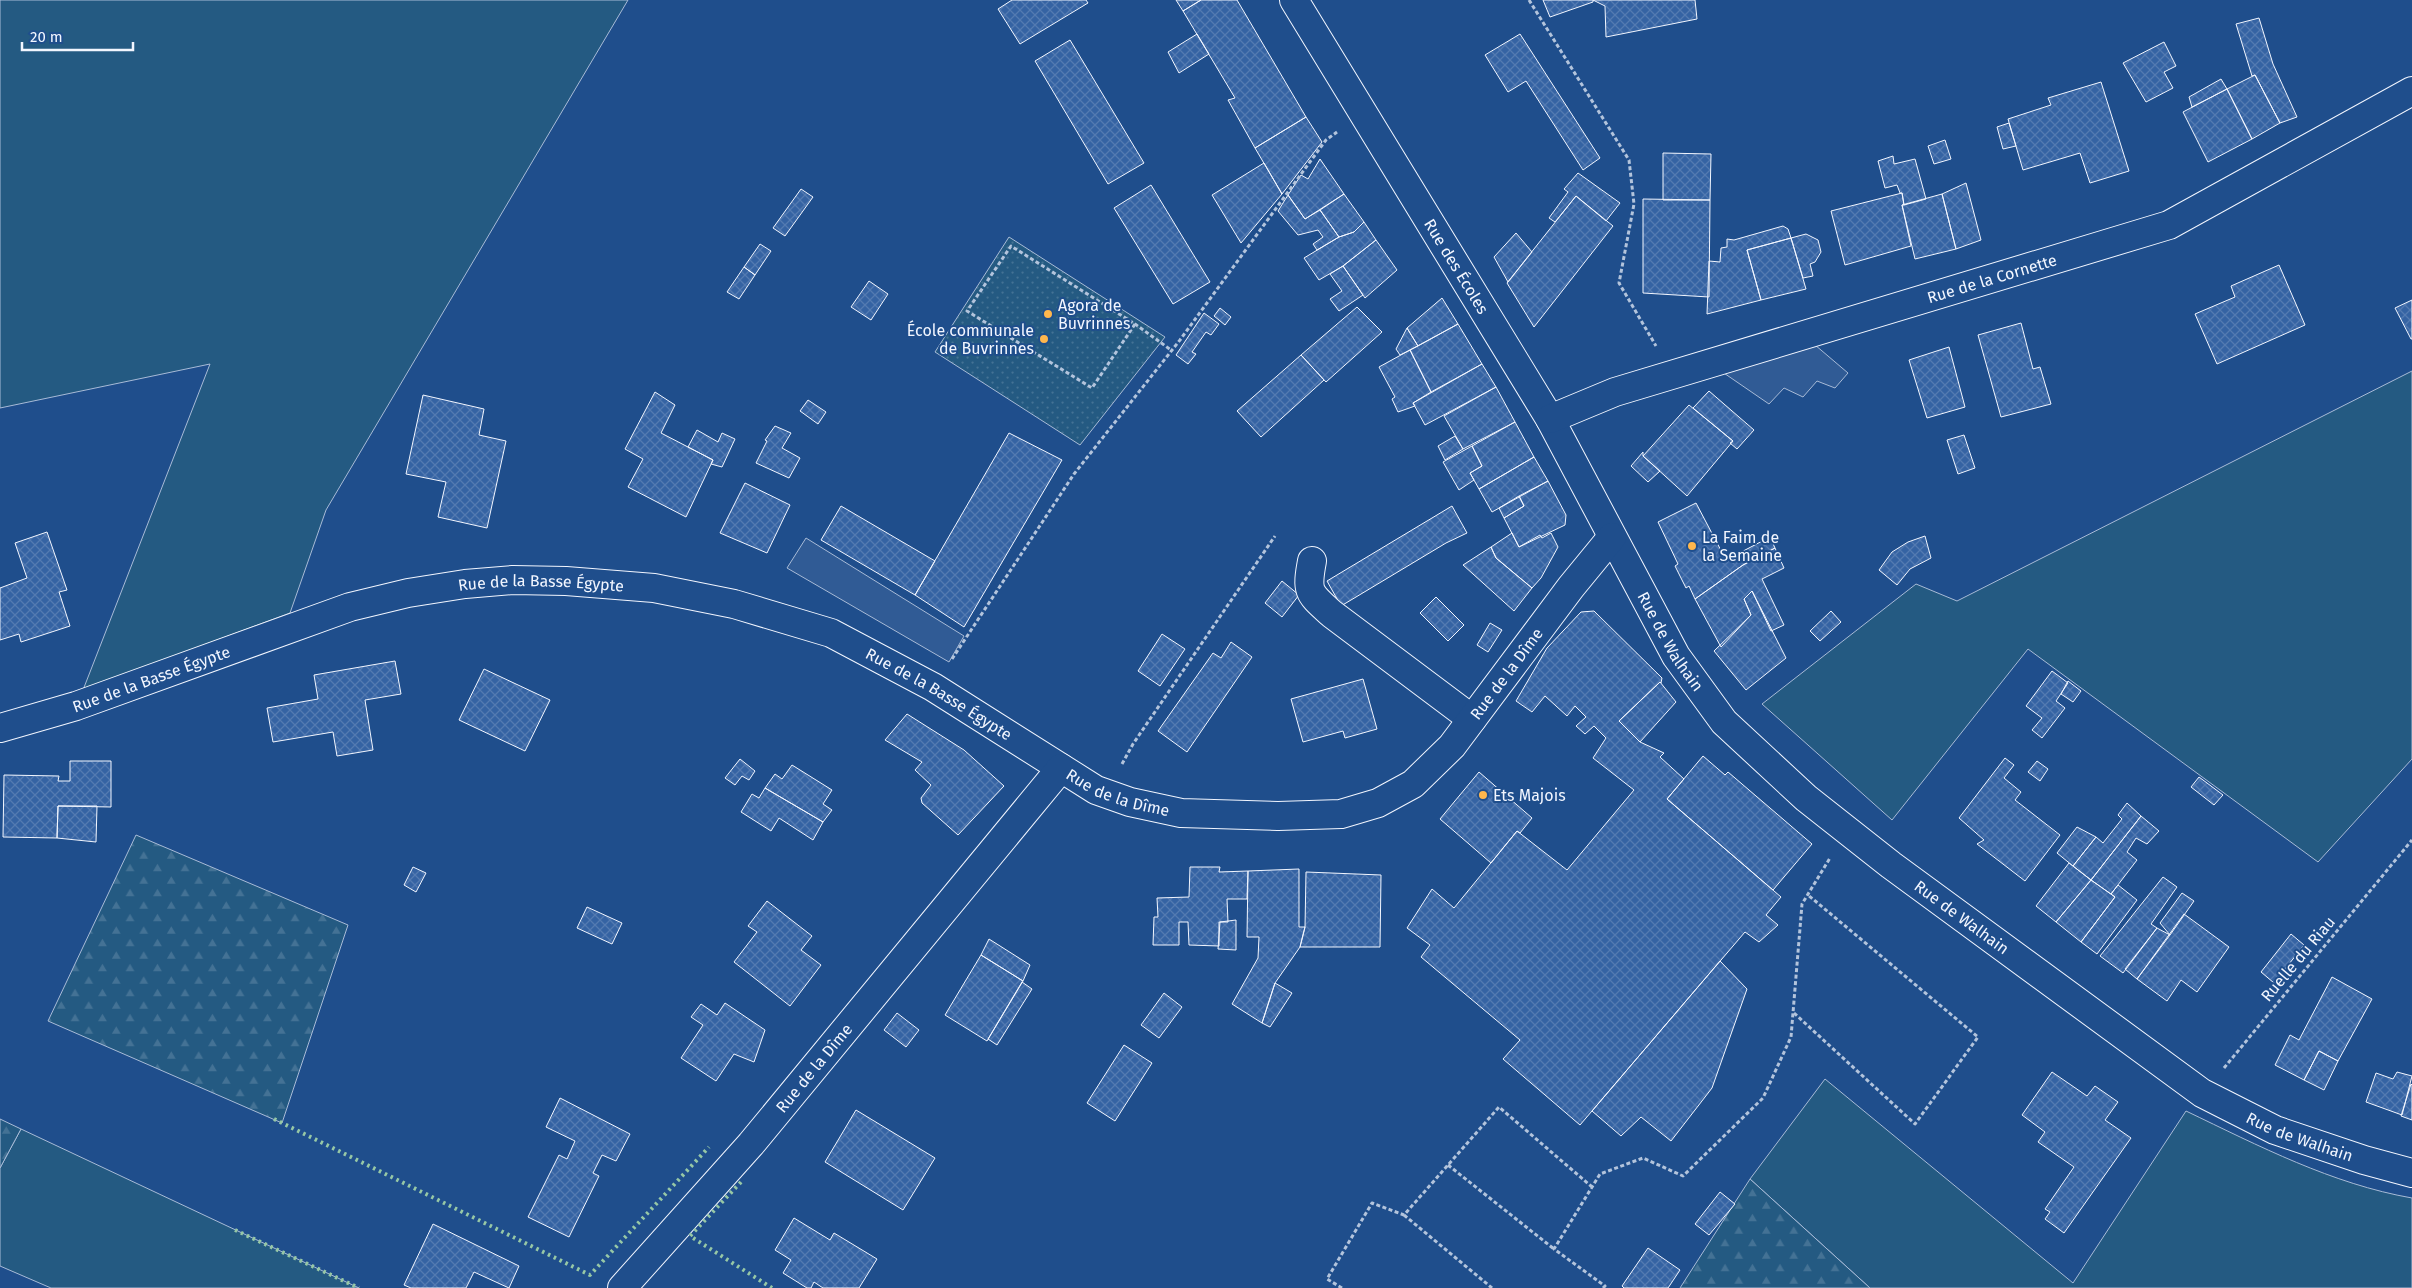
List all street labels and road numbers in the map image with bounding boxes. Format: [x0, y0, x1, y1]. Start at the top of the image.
street label: Rue des Écoles [1420, 215, 1493, 317]
street label: Rue de la Cornette [1925, 250, 2059, 307]
street label: Rue de la Basse Égypte [457, 570, 625, 595]
street label: Rue de Walhain [1634, 588, 1708, 695]
street label: Rue de la Dîme [1466, 624, 1547, 723]
street label: Rue de la Basse Égypte [70, 642, 233, 716]
street label: Rue de la Basse Égypte [863, 644, 1016, 744]
street label: Rue de la Dîme [1063, 764, 1171, 820]
street label: Rue de Walhain [1911, 876, 2013, 958]
street label: Ruelle du Riau [2257, 913, 2339, 1005]
street label: Rue de la Dîme [772, 1020, 856, 1116]
street label: Rue de Walhain [2243, 1108, 2355, 1165]

